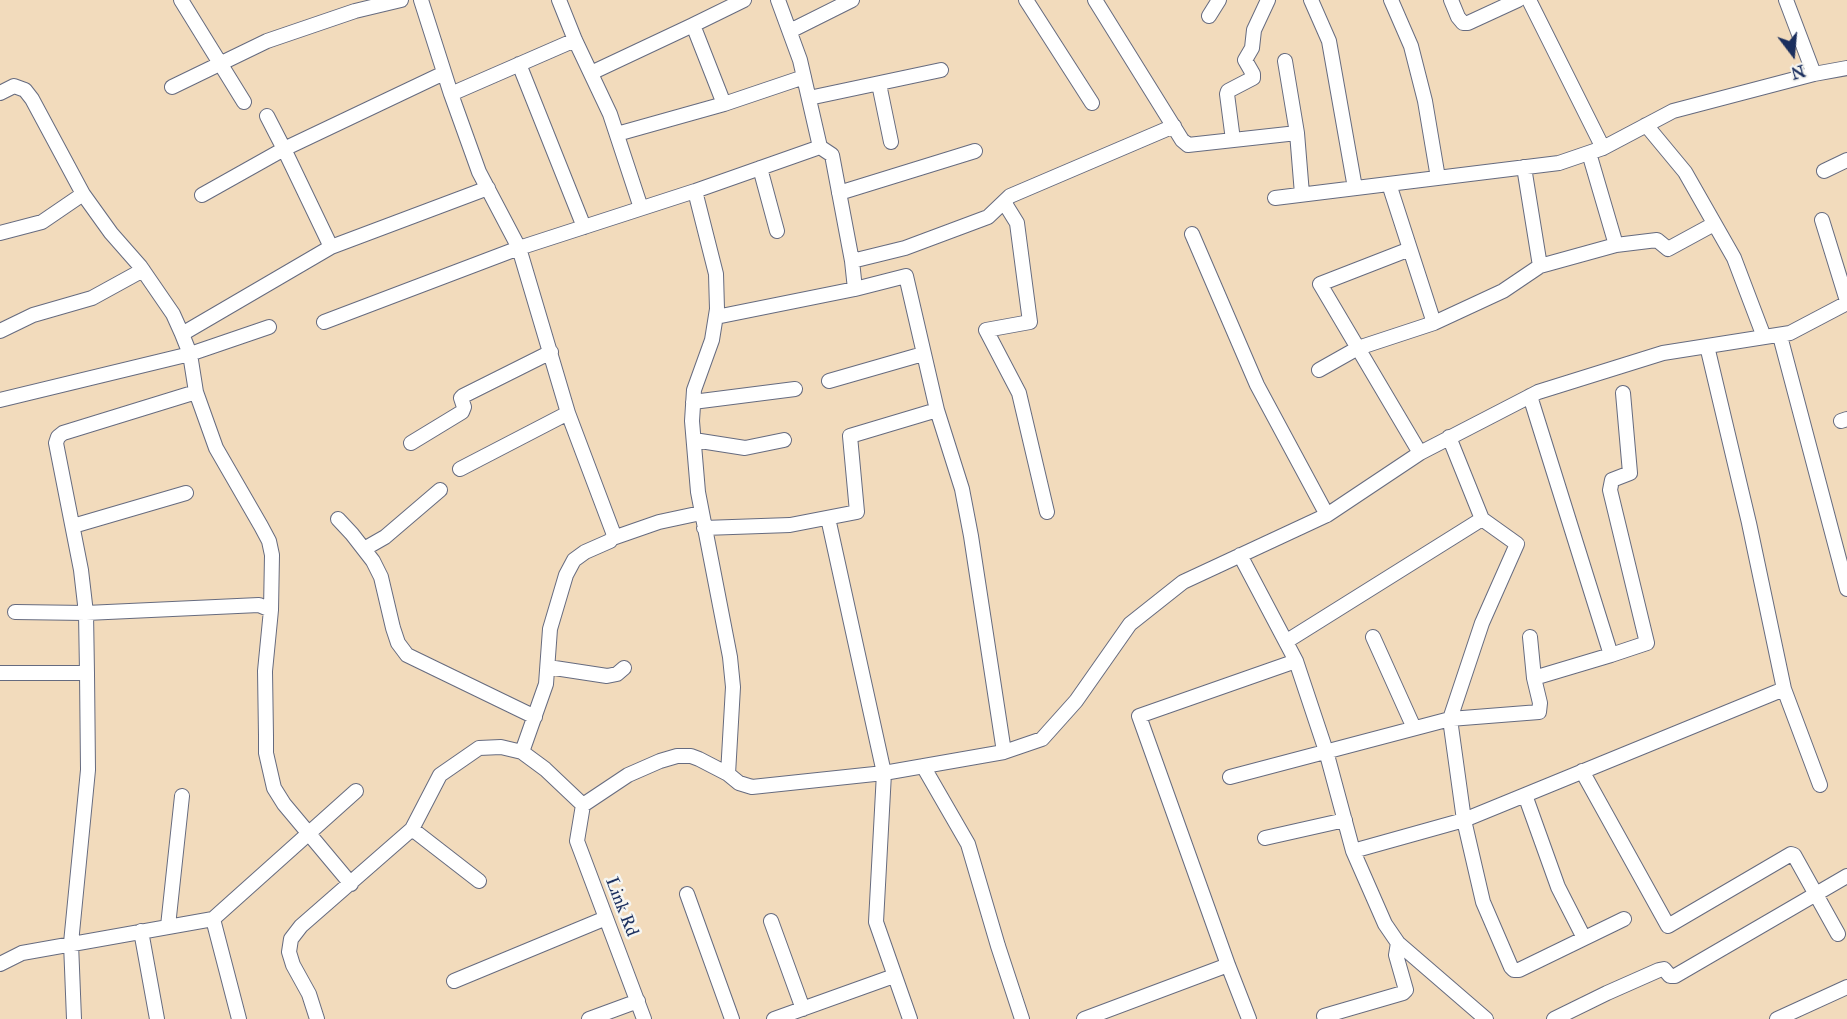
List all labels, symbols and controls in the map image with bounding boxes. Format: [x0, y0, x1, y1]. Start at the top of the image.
north arrow [1763, 24, 1823, 84]
text: N [1789, 61, 1807, 83]
street label: Link Rd [600, 874, 642, 940]

